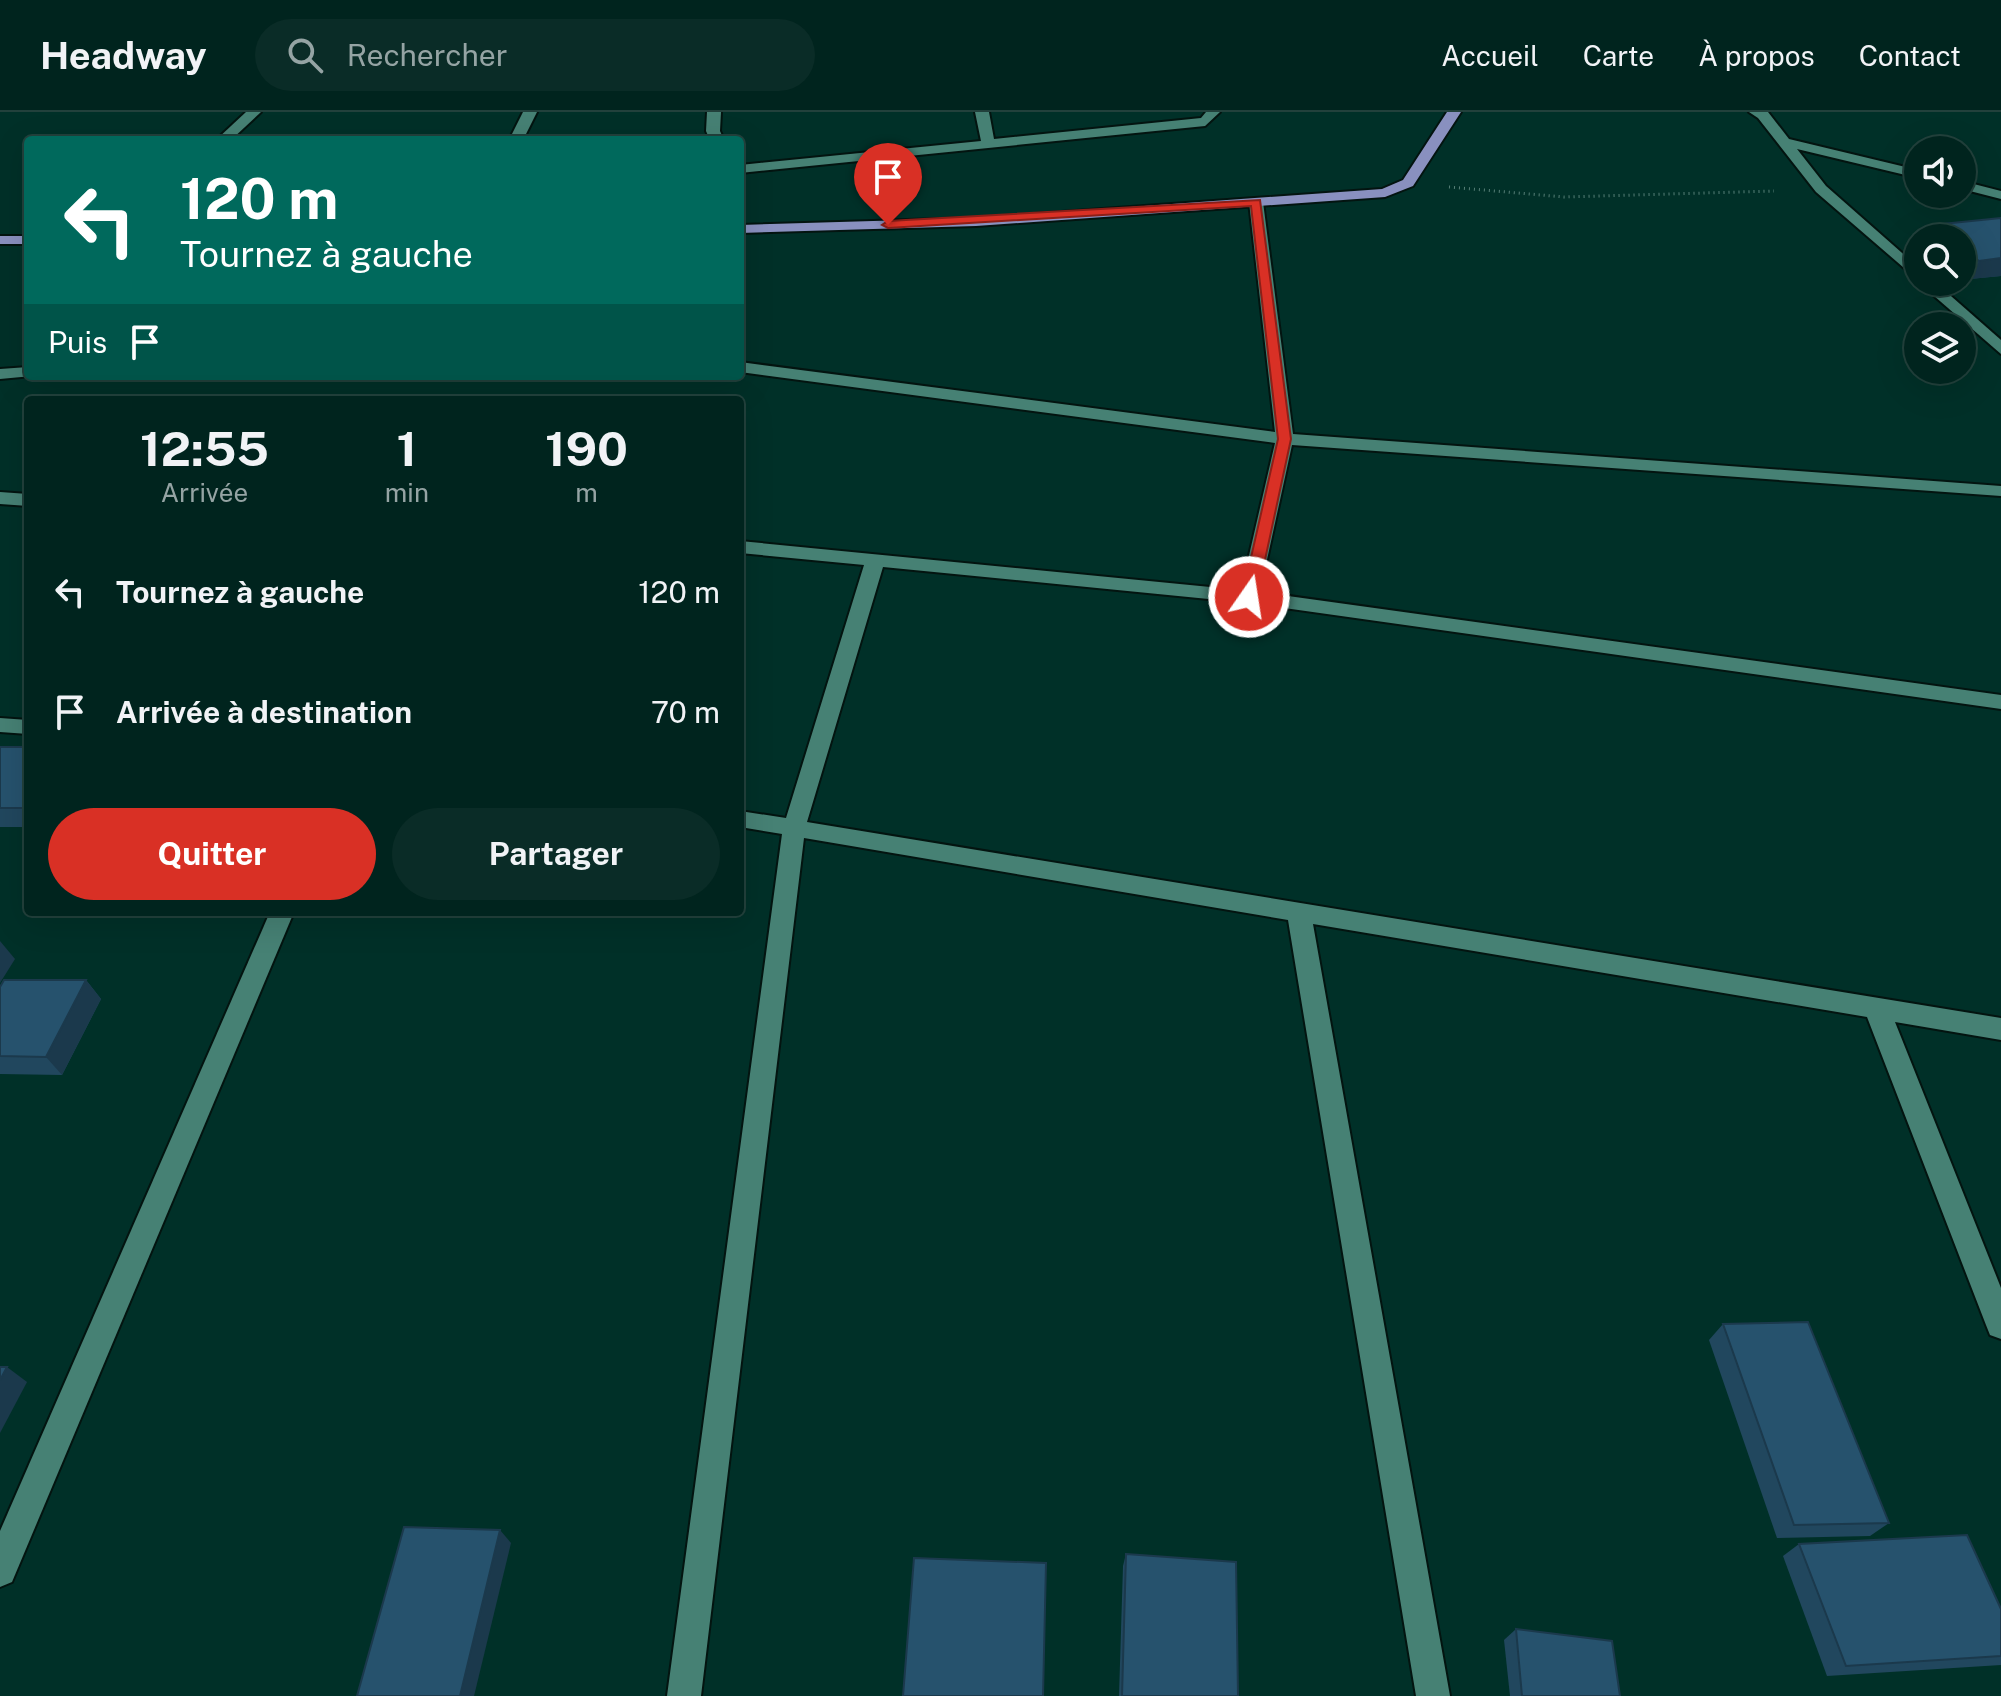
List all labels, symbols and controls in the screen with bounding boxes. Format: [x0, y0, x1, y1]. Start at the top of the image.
search box [255, 19, 815, 91]
text: Headway [40, 33, 207, 78]
icon: search [283, 33, 327, 77]
text: Rechercher [347, 37, 507, 73]
text: Accueil [1441, 39, 1539, 72]
text: Carte [1583, 39, 1654, 72]
text: À propos [1698, 39, 1815, 72]
text: Contact [1859, 39, 1961, 72]
map controls [1904, 136, 1976, 384]
button: sound [1904, 136, 1976, 208]
pin [854, 143, 922, 225]
icon: arrive [866, 155, 910, 199]
text: 120 m [180, 166, 338, 232]
icon: left [48, 168, 152, 272]
button: search [1904, 224, 1976, 296]
text: Tournez à gauche [180, 233, 473, 275]
button: layers [1904, 312, 1976, 384]
icon: arrive [123, 320, 167, 364]
text: Puis [48, 324, 107, 360]
text: 12:55 [140, 420, 269, 477]
text: 1 [397, 420, 417, 477]
text: 190 [545, 420, 628, 477]
text: Arrivée [161, 477, 248, 508]
text: min [385, 477, 429, 508]
text: m [575, 477, 598, 508]
position arrow [1207, 555, 1291, 639]
icon: left [48, 570, 92, 614]
text: Tournez à gauche [116, 574, 364, 610]
text: 120 m [638, 574, 720, 610]
icon: arrive [48, 690, 92, 734]
text: Arrivée à destination [116, 694, 412, 730]
text: 70 m [651, 694, 720, 730]
button: Quitter [48, 808, 376, 900]
button: Partager [392, 808, 720, 900]

